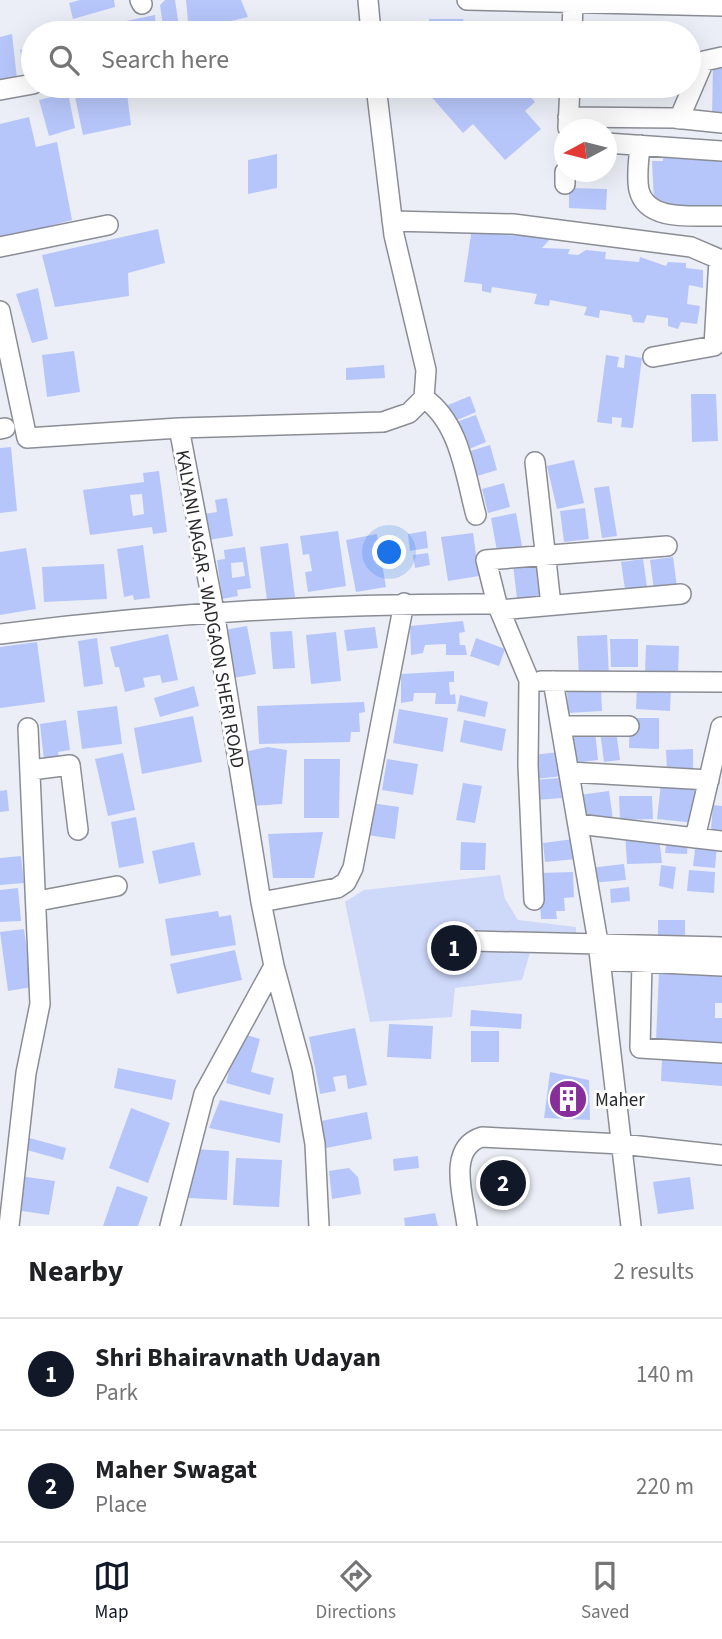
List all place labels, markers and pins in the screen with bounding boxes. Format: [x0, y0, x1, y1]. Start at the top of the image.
pin: 1 [431, 922, 477, 974]
building icon: Maher [547, 1078, 589, 1120]
place label: Maher [595, 1087, 645, 1114]
pin: 2 [480, 1157, 526, 1209]

